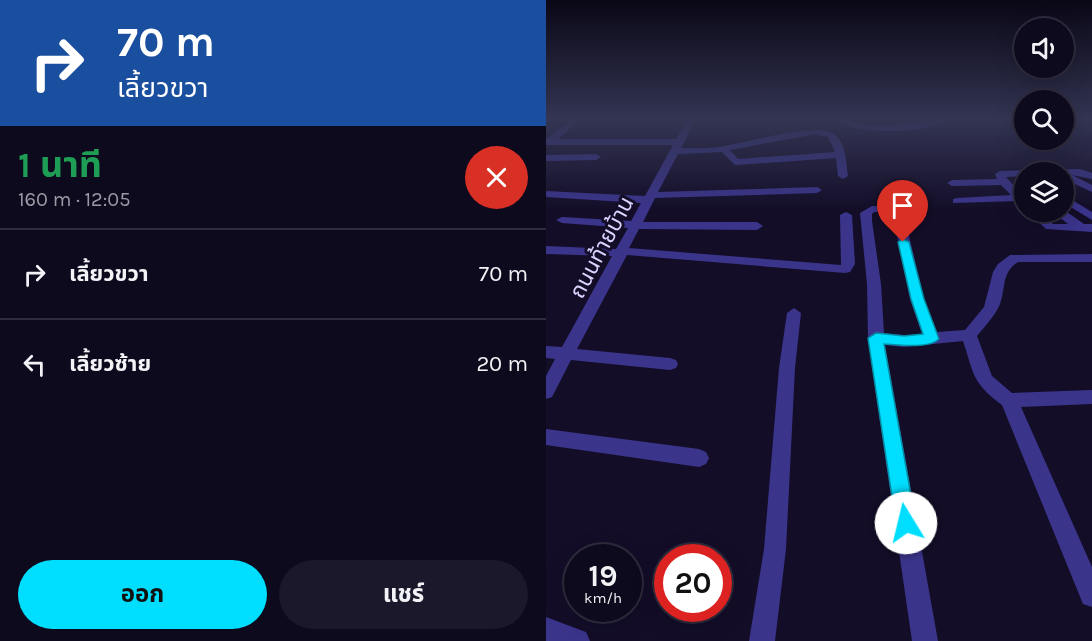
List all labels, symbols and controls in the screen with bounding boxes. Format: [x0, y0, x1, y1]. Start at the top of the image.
text: 70 m [117, 17, 215, 67]
map controls [1014, 18, 1074, 222]
button: sound [1014, 18, 1074, 78]
icon: right [18, 24, 96, 102]
text: เลี้ยวขวา [117, 72, 208, 104]
button: search [1014, 90, 1074, 150]
text: 1 นาที [18, 144, 102, 186]
button: close [465, 146, 528, 209]
button: layers [1014, 162, 1074, 222]
pin [877, 180, 928, 242]
text: 160 m · 12:05 [18, 188, 130, 211]
icon: arrive [886, 189, 919, 222]
street label: ถนนท้ายบ้าน [564, 192, 639, 303]
icon: right [18, 258, 51, 291]
text: เลี้ยวขวา [69, 261, 149, 287]
text: 70 m [479, 261, 528, 287]
icon: left [18, 348, 51, 381]
text: เลี้ยวซ้าย [69, 351, 151, 377]
text: 20 m [476, 351, 528, 377]
position arrow [874, 491, 938, 555]
speed limit sign: 20 [654, 544, 732, 622]
text: 19 [588, 558, 617, 594]
button: ออก [18, 560, 267, 629]
button: แชร์ [279, 560, 528, 629]
text: km/h [584, 589, 622, 607]

